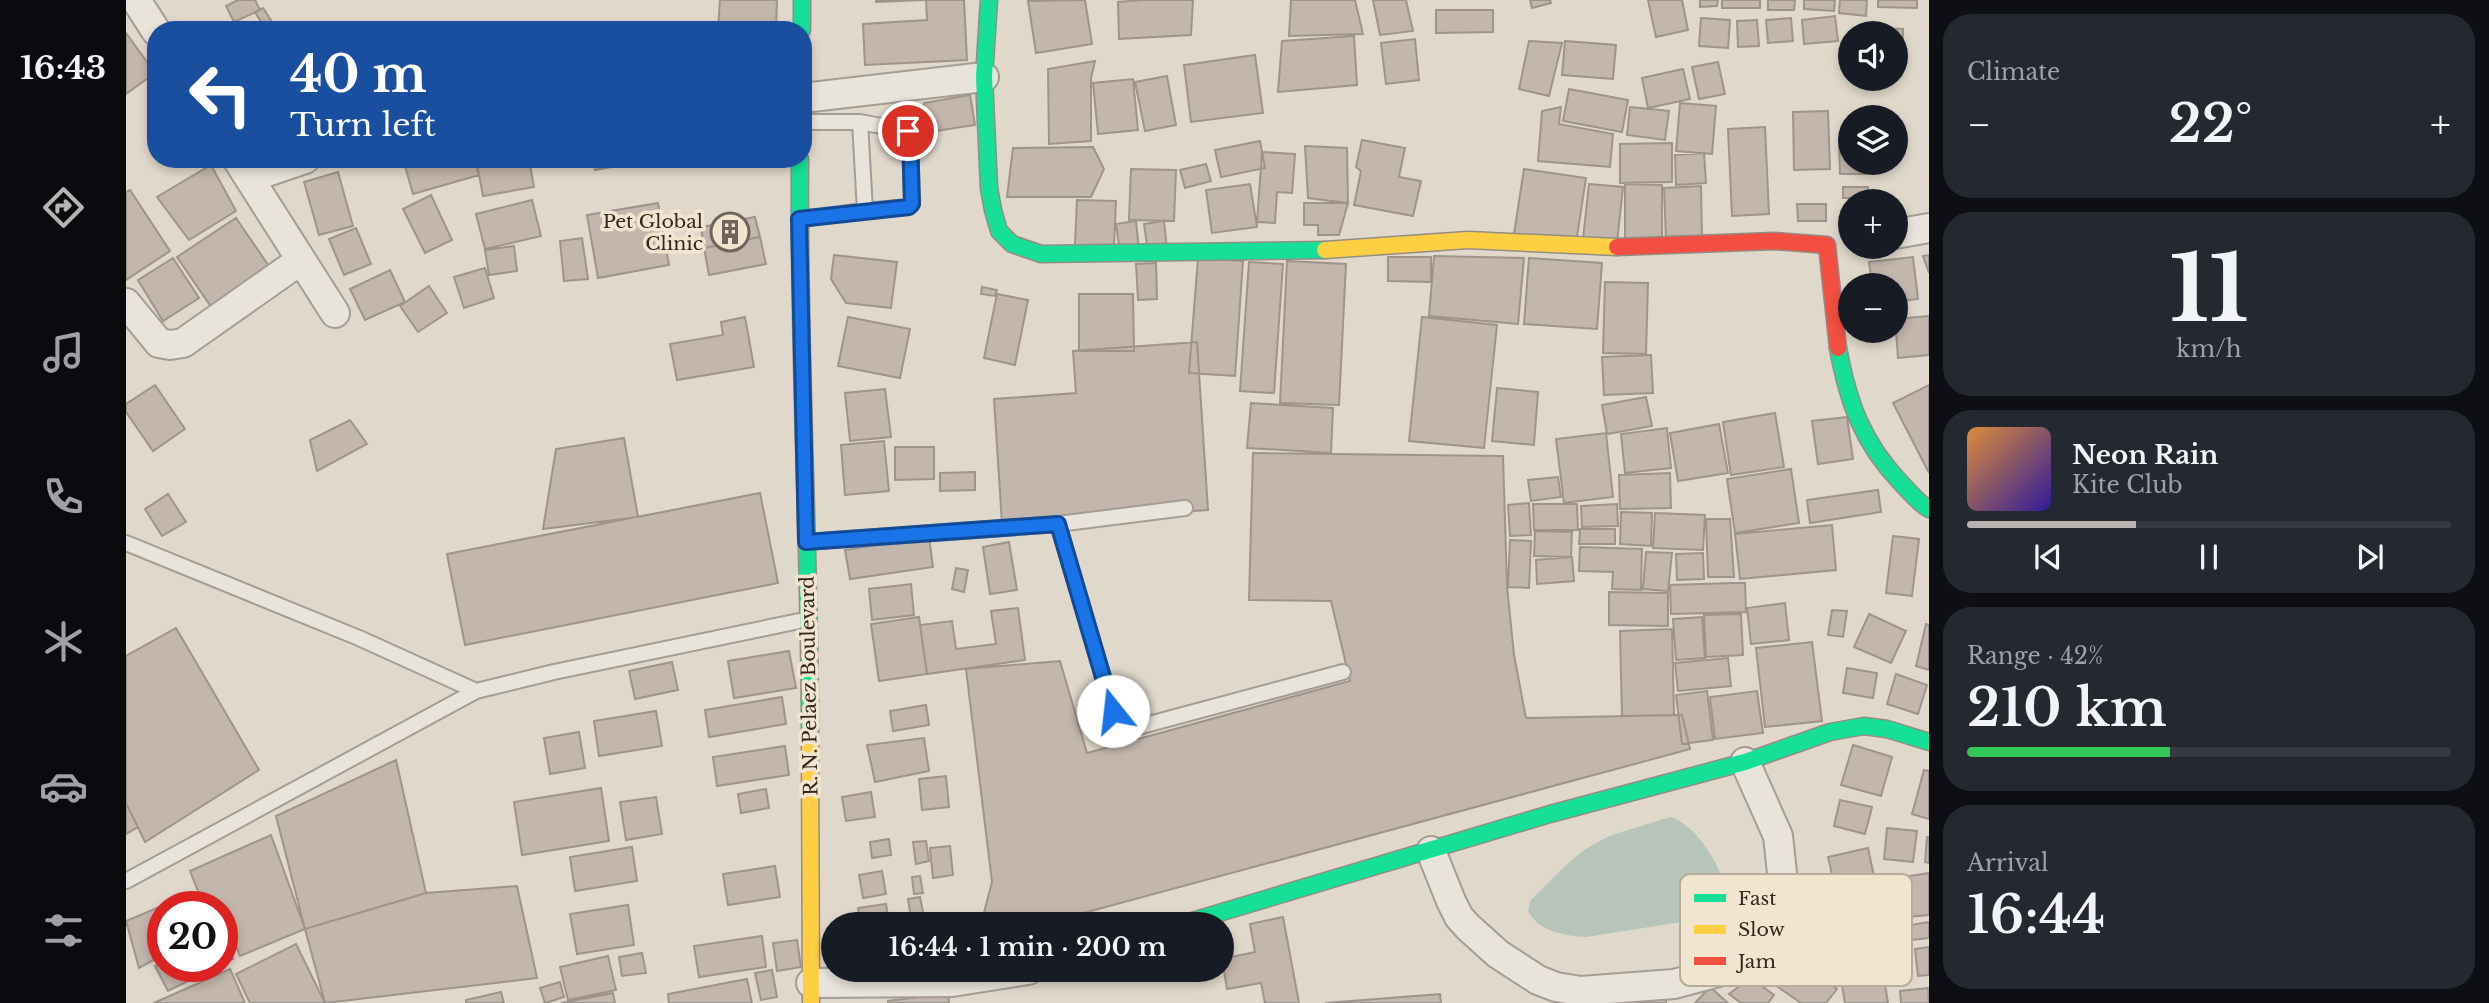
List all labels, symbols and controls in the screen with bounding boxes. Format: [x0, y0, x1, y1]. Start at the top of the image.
map controls [1838, 21, 1908, 343]
button: sound [1838, 21, 1908, 91]
text: 40 m [290, 44, 427, 105]
text: 16:43 [20, 48, 106, 88]
icon: left [175, 49, 266, 140]
text: Climate [1967, 58, 2060, 86]
text: 22° [2169, 92, 2253, 156]
pin [878, 101, 938, 161]
text: − [1967, 101, 1991, 148]
text: + [2430, 101, 2451, 148]
text: Turn left [290, 105, 436, 145]
button: layers [1838, 105, 1908, 175]
icon: arrive [889, 112, 927, 150]
icon: directions [39, 183, 88, 232]
button: + [1838, 189, 1908, 259]
place label: Pet Global Clinic [603, 210, 703, 255]
building icon: Pet Global Clinic [709, 211, 751, 253]
text: 11 [2169, 233, 2249, 346]
button: − [1838, 273, 1908, 343]
icon: music [39, 328, 88, 377]
text: km/h [2176, 335, 2242, 363]
text: Neon Rain [2072, 439, 2218, 471]
text: Kite Club [2072, 471, 2183, 499]
icon: phone [39, 472, 88, 521]
icon: previous [2029, 538, 2067, 576]
icon: pause [2190, 538, 2228, 576]
icon: next [2351, 538, 2389, 576]
street label: R. N. Pelaez Boulevard [796, 576, 822, 796]
icon: climate [39, 617, 88, 666]
text: Range · 42% [1967, 642, 2103, 670]
position arrow [1076, 674, 1150, 748]
text: 210 km [1967, 676, 2167, 740]
icon: car [39, 762, 88, 811]
text: Arrival [1967, 849, 2048, 877]
legend [1680, 874, 1912, 986]
text: 16:44 [1967, 883, 2106, 947]
text: Fast [1738, 887, 1777, 910]
speed limit sign: 20 [147, 891, 238, 982]
icon: filters [39, 906, 88, 955]
text: Slow [1738, 918, 1785, 941]
text: 16:44 · 1 min · 200 m [889, 931, 1167, 963]
text: Jam [1735, 950, 1776, 973]

